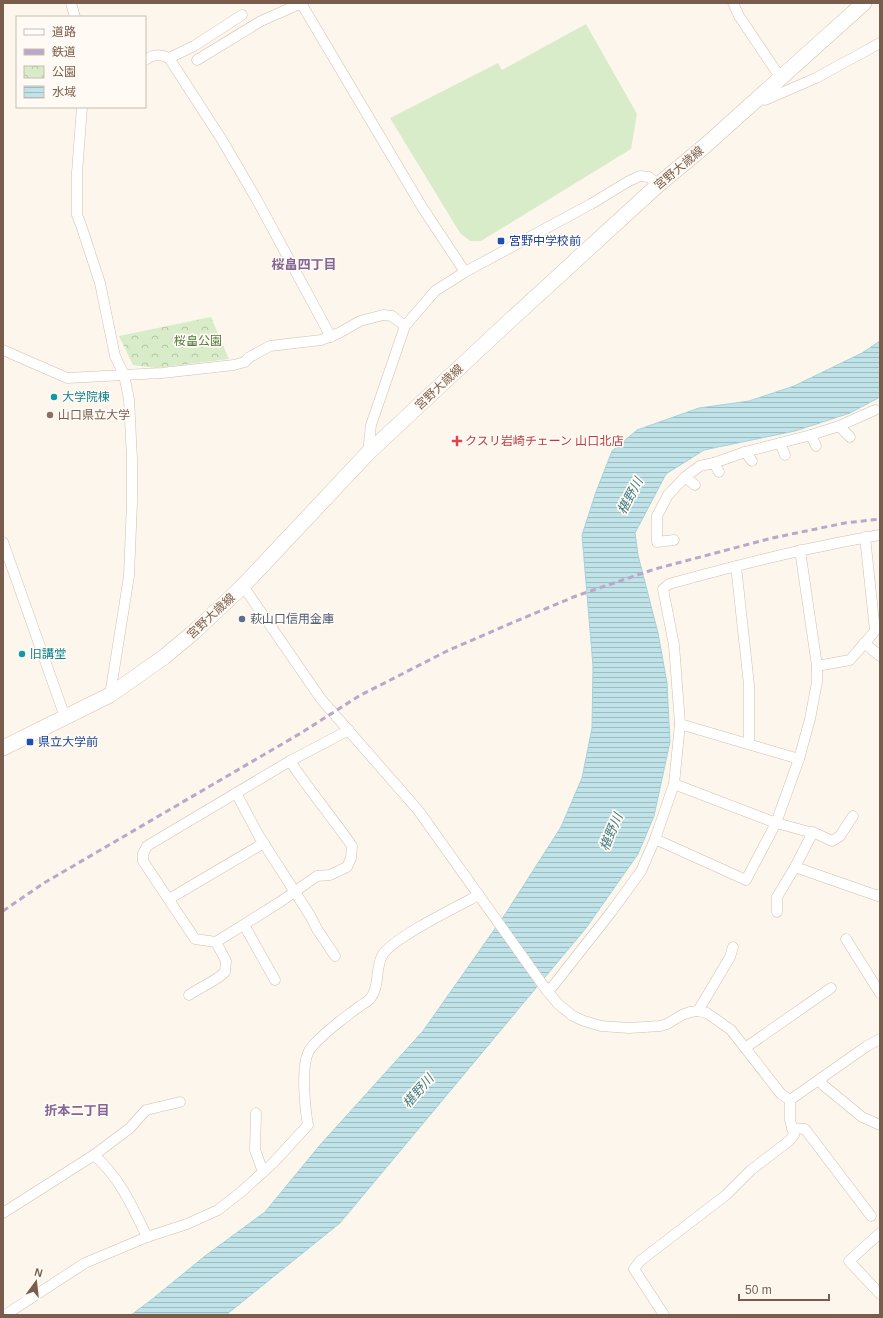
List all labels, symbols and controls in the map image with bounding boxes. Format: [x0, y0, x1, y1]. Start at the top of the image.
legend [16, 16, 146, 108]
text: 道路 [52, 25, 76, 39]
text: 鉄道 [52, 45, 76, 59]
text: 公園 [52, 65, 76, 79]
text: 水域 [52, 85, 76, 99]
street label: 宮野大歳線 [652, 143, 706, 193]
place label: 宮野中学校前 [509, 234, 581, 248]
marker: 宮野中学校前 [496, 236, 506, 246]
district label: 桜畠四丁目 [271, 257, 337, 272]
park label: 桜畠公園 [174, 334, 222, 348]
street label: 宮野大歳線 [412, 361, 466, 413]
place label: 大学院棟 [62, 390, 110, 404]
marker: 大学院棟 [49, 392, 59, 402]
place label: 山口県立大学 [58, 408, 130, 422]
marker: 山口県立大学 [45, 410, 55, 420]
place label: クスリ岩崎チェーン 山口北店 [465, 434, 623, 448]
marker: クスリ岩崎チェーン 山口北店 [452, 436, 462, 446]
water label: 椹野川 [614, 474, 647, 517]
street label: 宮野大歳線 [184, 590, 238, 642]
place label: 萩山口信用金庫 [250, 612, 334, 626]
marker: 萩山口信用金庫 [237, 614, 247, 624]
place label: 旧講堂 [30, 647, 66, 661]
marker: 旧講堂 [17, 649, 27, 659]
place label: 県立大学前 [38, 735, 98, 749]
marker: 県立大学前 [25, 737, 35, 747]
water label: 椹野川 [596, 809, 626, 853]
water label: 椹野川 [400, 1070, 438, 1111]
district label: 折本二丁目 [44, 1103, 110, 1118]
north arrow [16, 1262, 56, 1302]
text: N [33, 1266, 44, 1279]
scale bar [739, 1276, 829, 1302]
text: 50 m [745, 1283, 772, 1297]

